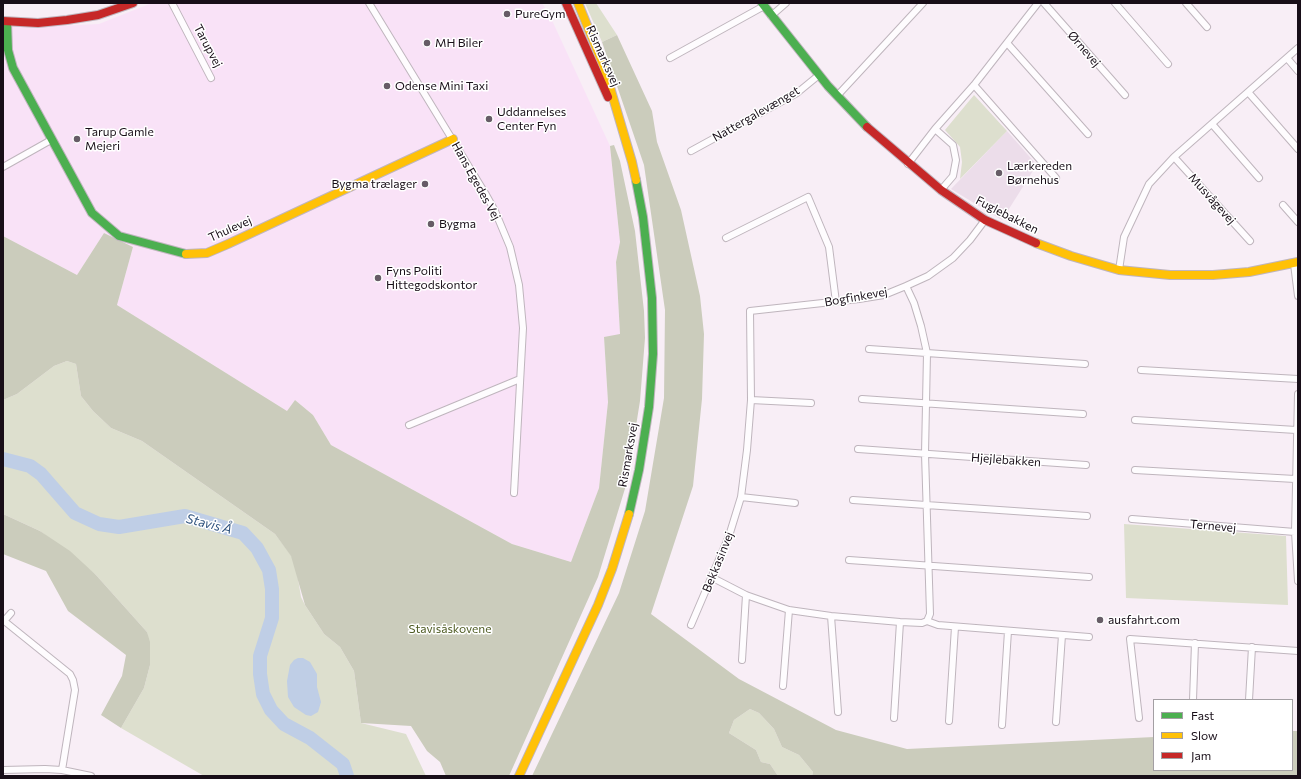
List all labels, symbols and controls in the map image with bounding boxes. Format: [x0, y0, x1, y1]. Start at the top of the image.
place label: PureGym [515, 7, 565, 21]
marker: PureGym [502, 9, 512, 19]
street label: Tarupvej [191, 22, 225, 70]
street label: Rismarksvej [583, 23, 623, 89]
street label: Ørnevej [1064, 28, 1104, 70]
place label: MH Biler [435, 36, 483, 50]
marker: MH Biler [422, 38, 432, 48]
place label: Odense Mini Taxi [395, 79, 488, 93]
marker: Odense Mini Taxi [382, 81, 392, 91]
street label: Nattergalevænget [710, 83, 802, 145]
place label: Uddannelses Center Fyn [497, 105, 566, 133]
marker: Uddannelses Center Fyn [484, 114, 494, 124]
place label: Tarup Gamle Mejeri [85, 125, 154, 153]
marker: Tarup Gamle Mejeri [72, 134, 82, 144]
street label: Hans Egedes Vej [448, 139, 504, 223]
place label: Lærkereden Børnehus [1007, 159, 1072, 187]
marker: Lærkereden Børnehus [994, 168, 1004, 178]
street label: Musvågevej [1185, 171, 1239, 227]
place label: Bygma trælager [332, 177, 417, 191]
marker: Bygma trælager [420, 179, 430, 189]
street label: Fuglebakken [973, 193, 1041, 237]
street label: Thulevej [206, 213, 254, 245]
place label: Bygma [439, 217, 476, 231]
marker: Bygma [426, 219, 436, 229]
place label: Fyns Politi Hittegodskontor [386, 264, 477, 292]
marker: Fyns Politi Hittegodskontor [373, 273, 383, 283]
street label: Bogfinkevej [823, 284, 889, 310]
street label: Rismarksvej [615, 422, 641, 488]
street label: Hjejlebakken [971, 450, 1041, 470]
water label: Stavis Å [184, 511, 234, 537]
street label: Ternevej [1189, 517, 1237, 535]
street label: Bekkasinvej [699, 530, 737, 594]
place label: ausfahrt.com [1108, 613, 1180, 627]
marker: ausfahrt.com [1095, 615, 1105, 625]
park label: Stavisåskovene [408, 622, 492, 636]
legend [1153, 699, 1293, 771]
text: Fast [1191, 708, 1214, 722]
text: Slow [1191, 728, 1218, 742]
text: Jam [1191, 748, 1211, 762]

